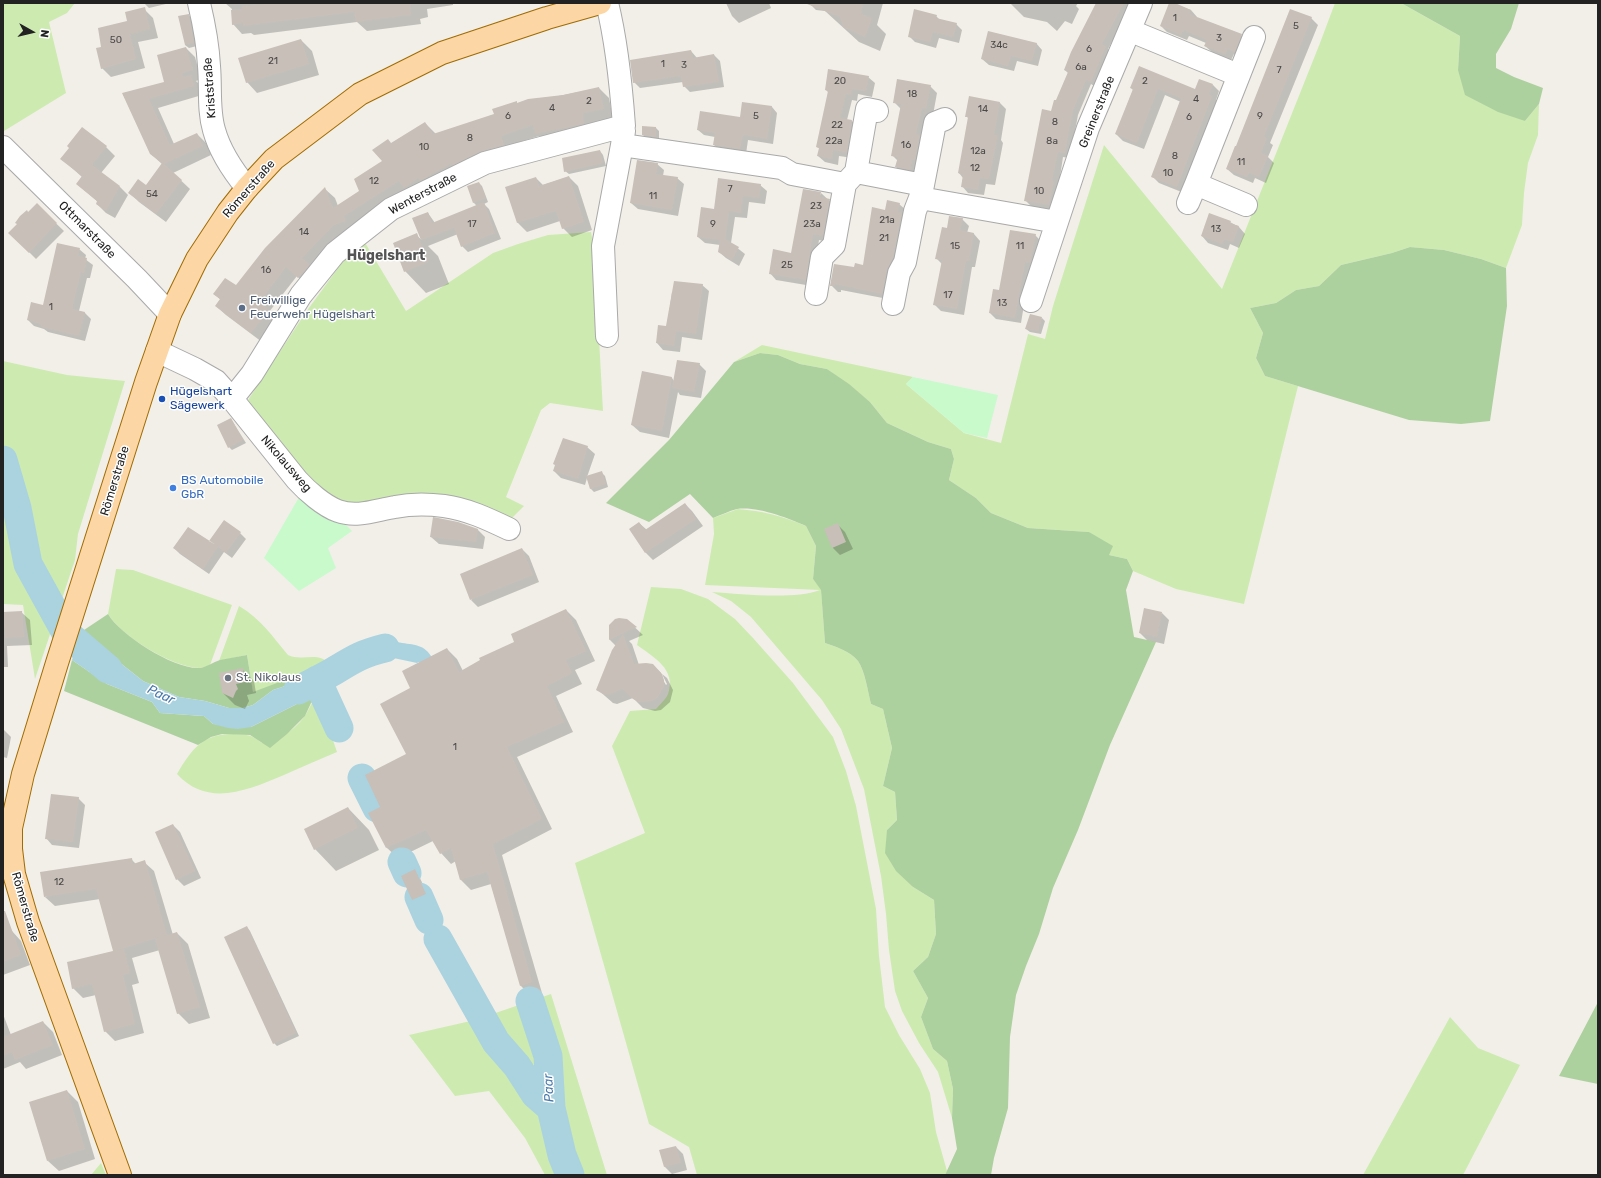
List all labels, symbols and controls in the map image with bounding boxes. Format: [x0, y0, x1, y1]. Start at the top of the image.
north arrow [12, 12, 52, 52]
house number: 1 [1173, 12, 1177, 24]
house number: 5 [1293, 20, 1299, 32]
text: N [37, 29, 51, 39]
house number: 3 [1216, 32, 1222, 44]
house number: 50 [110, 34, 122, 46]
house number: 34c [990, 39, 1008, 51]
house number: 6 [1086, 43, 1092, 55]
house number: 21 [268, 55, 278, 67]
street label: Kriststraße [201, 57, 219, 119]
house number: 1 [661, 58, 665, 70]
house number: 3 [681, 59, 687, 71]
house number: 6a [1075, 61, 1087, 73]
house number: 7 [1276, 64, 1282, 76]
street label: Greinerstraße [1076, 74, 1118, 150]
house number: 20 [834, 75, 846, 87]
house number: 2 [1142, 75, 1148, 87]
house number: 18 [907, 88, 917, 100]
house number: 4 [1193, 93, 1199, 105]
house number: 2 [586, 95, 592, 107]
house number: 4 [549, 102, 555, 114]
house number: 14 [978, 103, 988, 115]
house number: 6 [505, 110, 511, 122]
house number: 5 [753, 110, 759, 122]
house number: 9 [1257, 110, 1263, 122]
house number: 6 [1186, 111, 1192, 123]
house number: 8 [1052, 116, 1058, 128]
house number: 22 [831, 119, 843, 131]
house number: 8 [467, 132, 473, 144]
house number: 22a [825, 135, 843, 147]
house number: 8a [1046, 135, 1058, 147]
house number: 16 [901, 139, 911, 151]
house number: 10 [419, 141, 429, 153]
house number: 12a [970, 145, 986, 157]
house number: 8 [1172, 150, 1178, 162]
house number: 11 [1237, 156, 1245, 168]
street label: Römerstraße [220, 157, 278, 221]
house number: 12 [970, 162, 980, 174]
house number: 10 [1163, 167, 1173, 179]
street label: Wenterstraße [387, 170, 459, 218]
house number: 12 [369, 175, 379, 187]
house number: 7 [727, 183, 733, 195]
house number: 10 [1034, 185, 1044, 197]
house number: 54 [146, 188, 158, 200]
house number: 11 [649, 190, 657, 202]
street label: Ottmarstraße [55, 198, 119, 262]
house number: 23 [810, 200, 822, 212]
house number: 21a [879, 214, 895, 226]
house number: 17 [467, 218, 477, 230]
house number: 9 [710, 218, 716, 230]
house number: 23a [803, 218, 821, 230]
house number: 13 [1211, 223, 1221, 235]
house number: 14 [299, 226, 309, 238]
house number: 21 [879, 232, 889, 244]
house number: 15 [950, 240, 960, 252]
house number: 11 [1016, 240, 1024, 252]
district label: Hügelshart [347, 248, 425, 264]
house number: 25 [781, 259, 793, 271]
house number: 16 [261, 264, 271, 276]
house number: 17 [943, 289, 953, 301]
place label: Freiwillige Feuerwehr Hügelshart [250, 294, 375, 322]
house number: 13 [997, 297, 1007, 309]
house number: 1 [49, 301, 53, 313]
marker: Freiwillige Feuerwehr Hügelshart [237, 303, 247, 313]
place label: Hügelshart Sägewerk [170, 385, 232, 413]
marker: Hügelshart Sägewerk [157, 394, 167, 404]
street label: Nikolausweg [258, 433, 314, 495]
street label: Römerstraße [98, 444, 132, 518]
place label: BS Automobile GbR [181, 474, 263, 502]
marker: BS Automobile GbR [168, 483, 178, 493]
place label: St. Nikolaus [236, 671, 301, 685]
marker: St. Nikolaus [223, 673, 233, 683]
water label: Paar [145, 682, 177, 708]
house number: 1 [453, 741, 457, 753]
street label: Römerstraße [8, 870, 42, 944]
house number: 12 [54, 876, 64, 888]
water label: Paar [540, 1073, 558, 1103]

